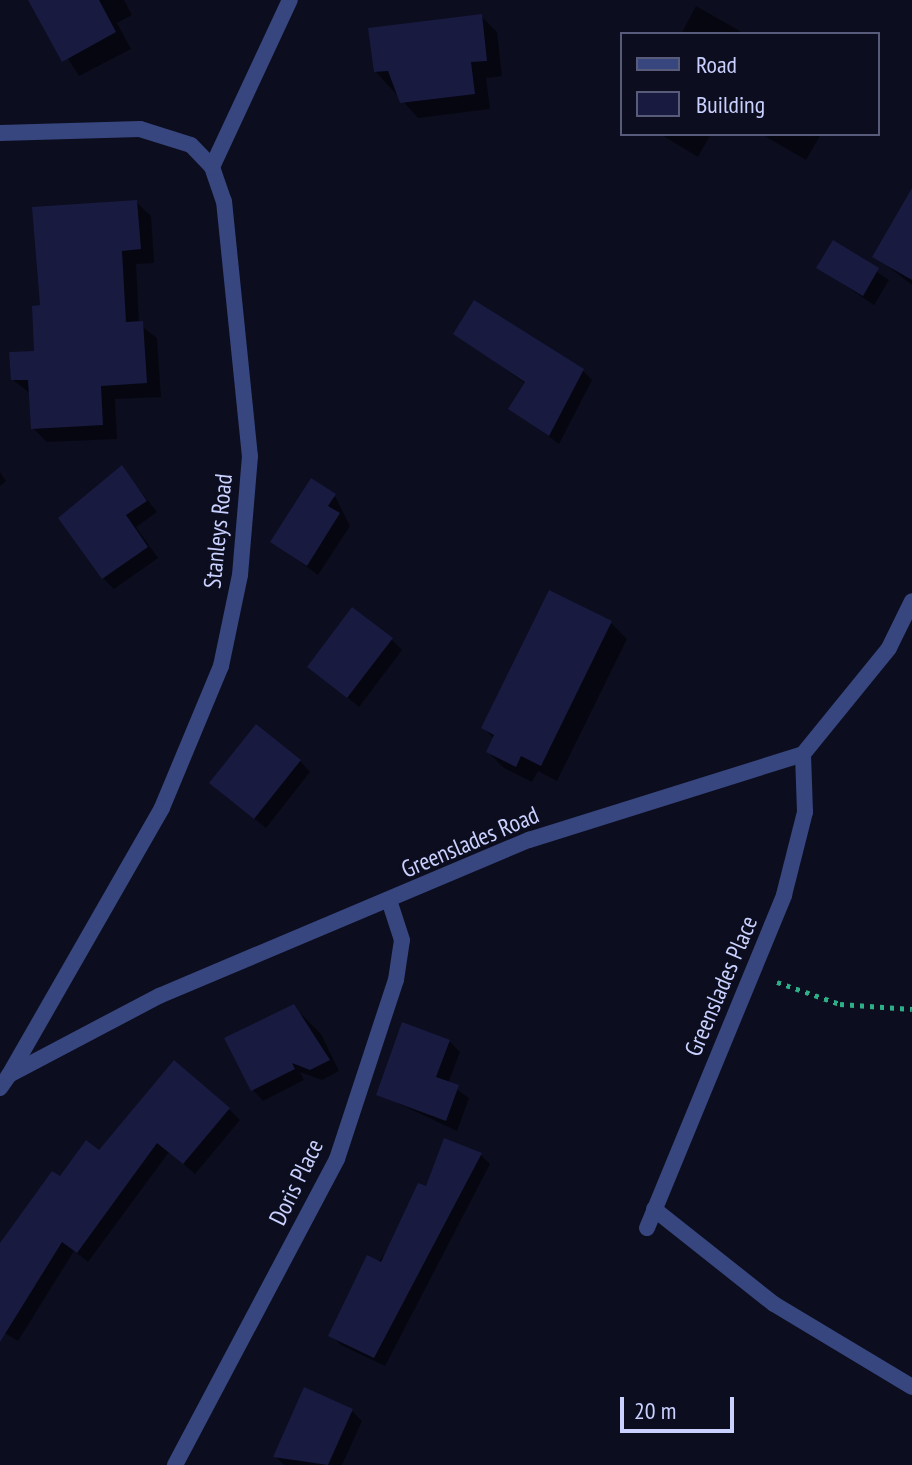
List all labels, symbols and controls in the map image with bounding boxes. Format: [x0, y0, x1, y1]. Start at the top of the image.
legend [620, 32, 880, 136]
text: Road [696, 49, 737, 80]
text: Building [696, 89, 765, 120]
street label: Stanleys Road [198, 472, 238, 590]
street label: Greenslades Road [397, 800, 543, 884]
street label: Greenslades Place [679, 912, 763, 1060]
street label: Doris Place [263, 1134, 329, 1230]
scale bar [624, 1381, 738, 1431]
text: 20 m [634, 1395, 676, 1426]

